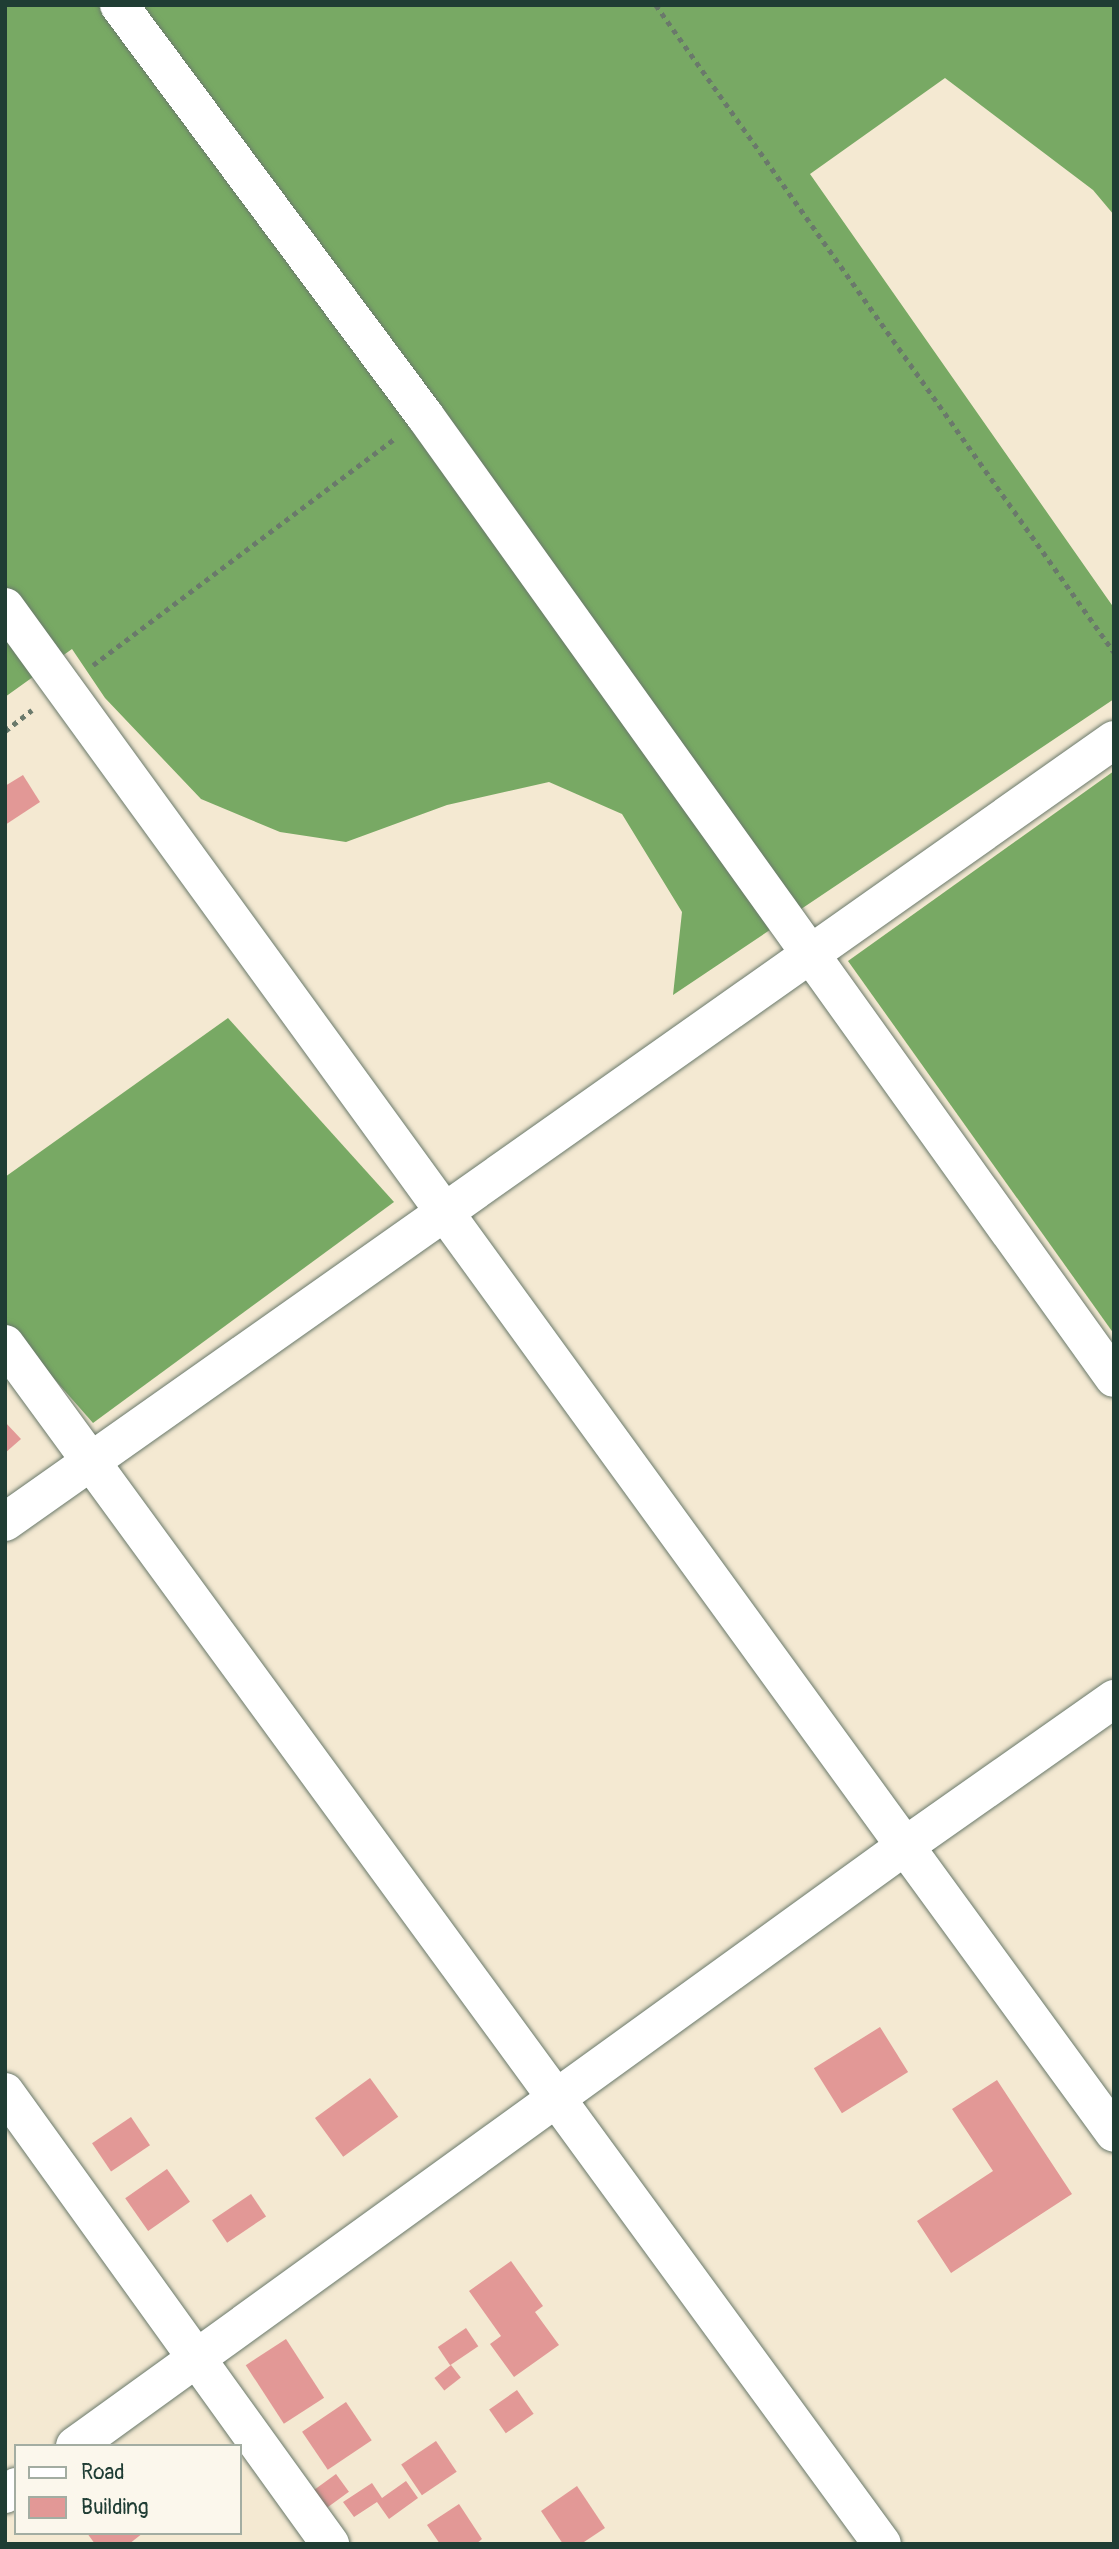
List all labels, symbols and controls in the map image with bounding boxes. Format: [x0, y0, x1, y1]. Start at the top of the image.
legend [14, 2444, 242, 2535]
text: Road [81, 2459, 125, 2486]
text: Building [81, 2494, 148, 2521]

